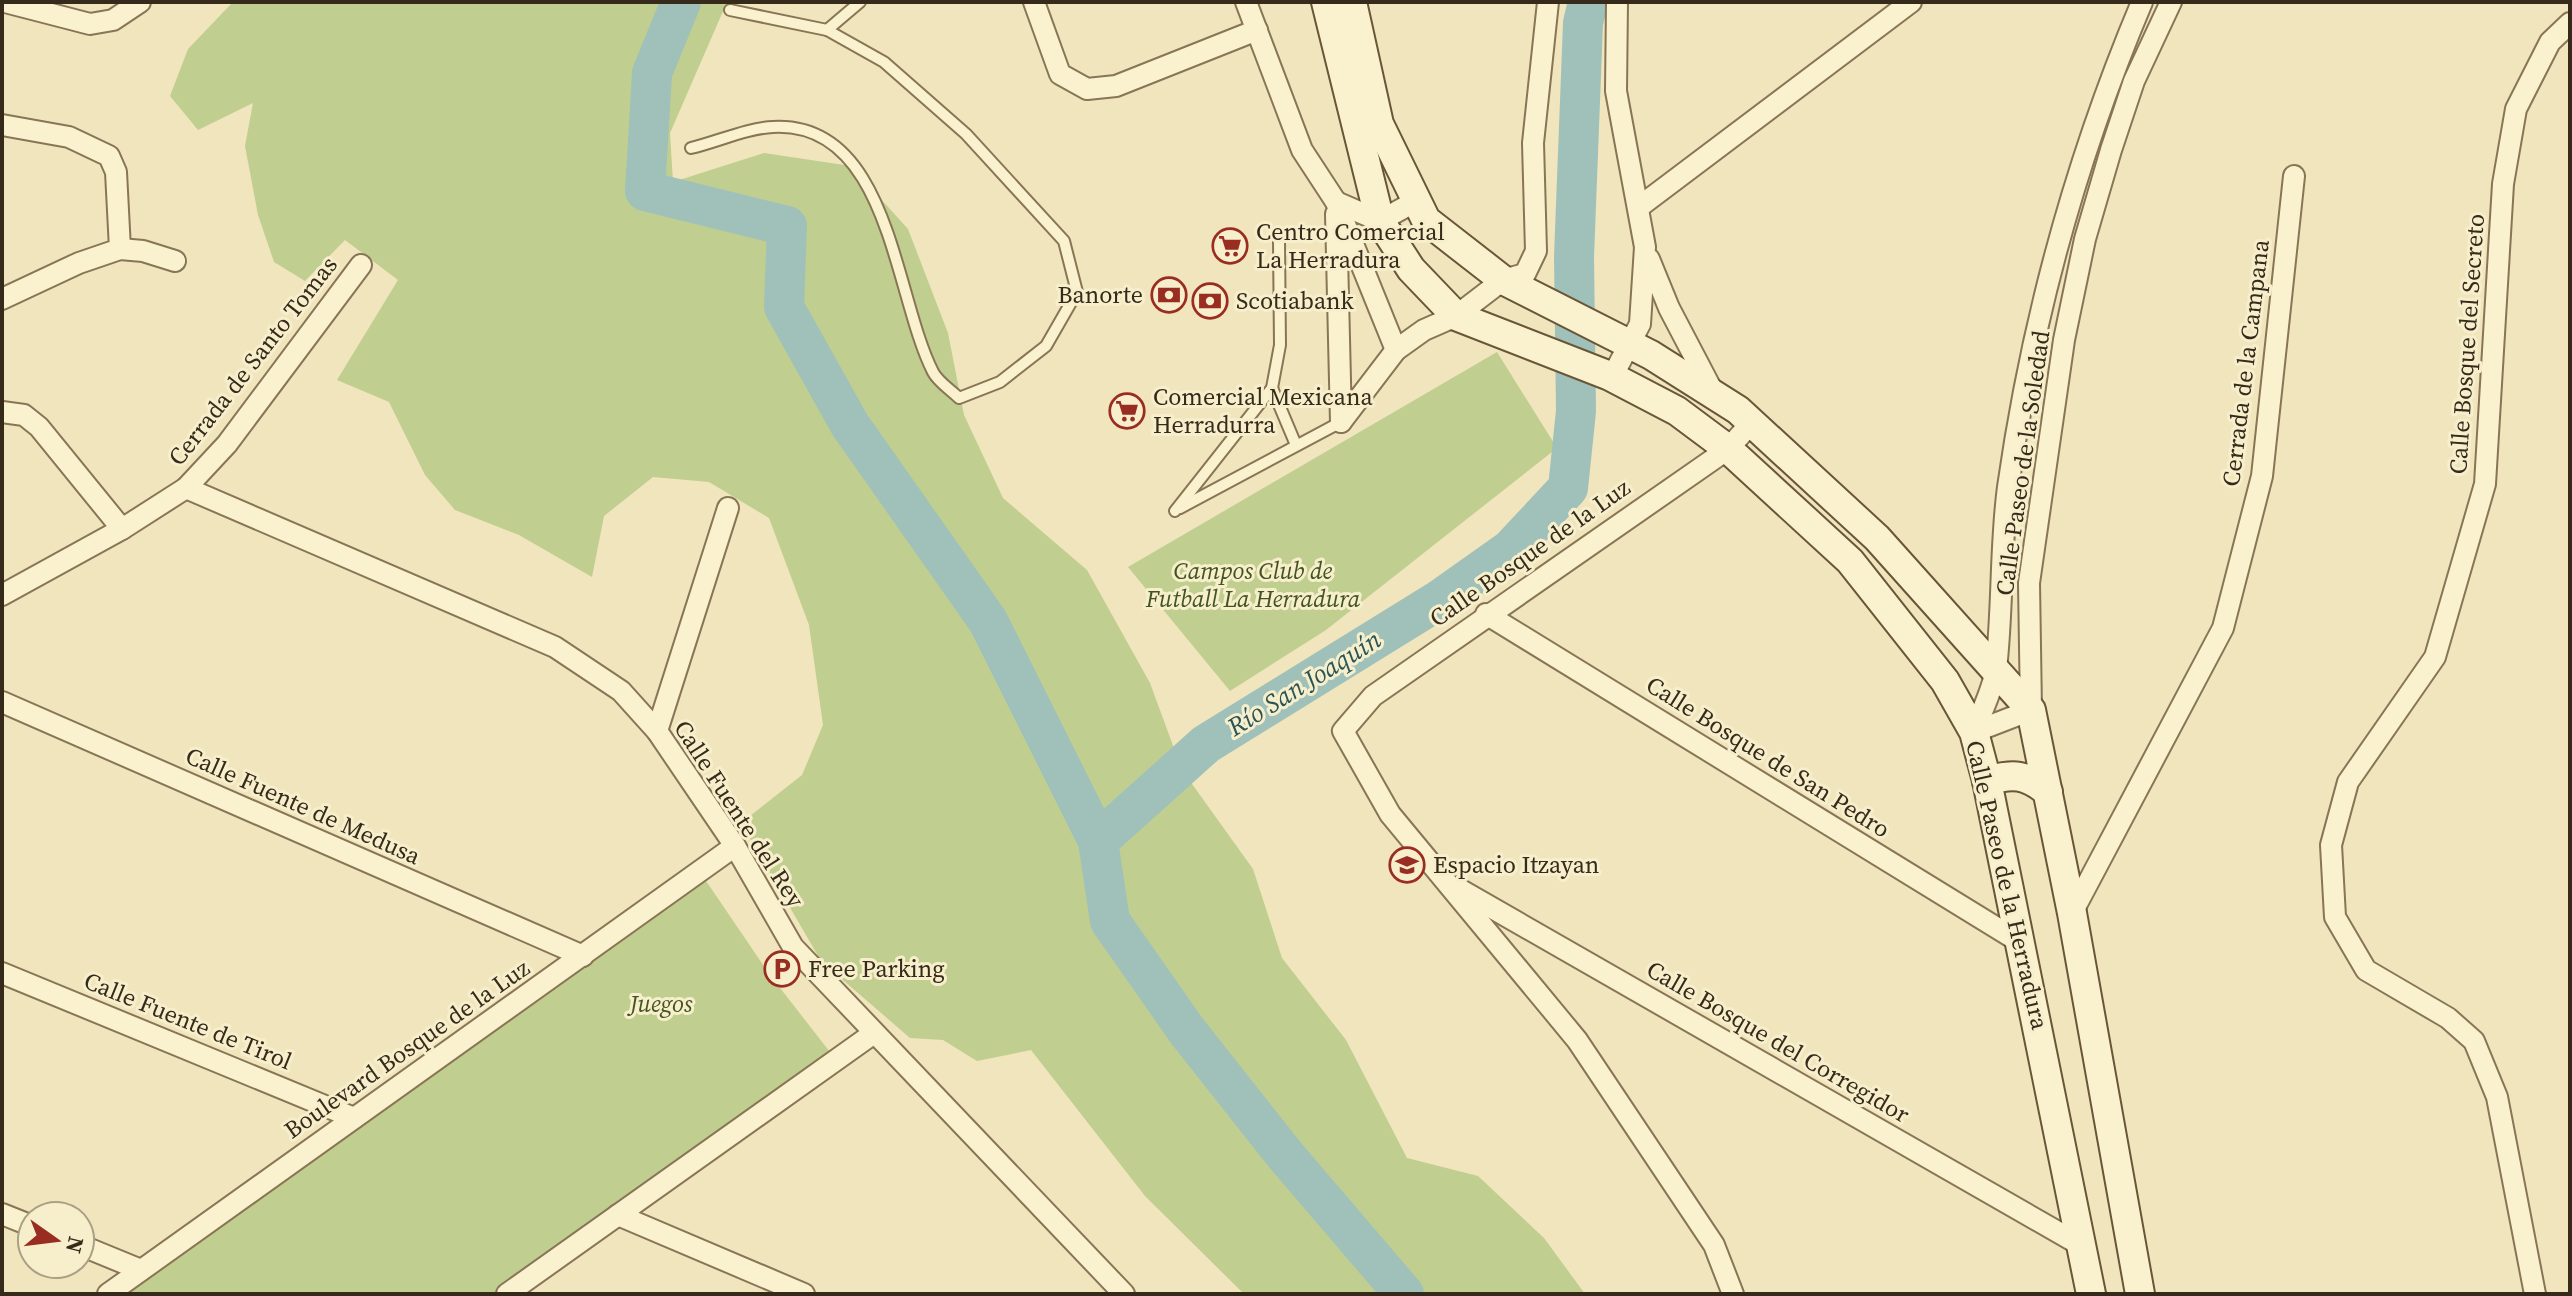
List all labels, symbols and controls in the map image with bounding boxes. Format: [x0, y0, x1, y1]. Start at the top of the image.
street label: Calle Bosque del Secreto [2441, 213, 2492, 475]
place label: Centro Comercial La Herradura [1256, 215, 1445, 276]
supermarket icon: Centro Comercial La Herradura [1211, 227, 1249, 265]
street label: Cerrada de la Campana [2214, 237, 2277, 488]
street label: Cerrada de Santo Tomas [160, 249, 345, 472]
bank icon: Banorte [1150, 276, 1188, 314]
place label: Banorte [1057, 278, 1143, 311]
bank icon: Scotiabank [1191, 282, 1229, 320]
place label: Scotiabank [1236, 284, 1355, 317]
street label: Calle Paseo de la Soledad [1988, 328, 2057, 598]
place label: Comercial Mexicana Herradurra [1153, 380, 1373, 441]
supermarket icon: Comercial Mexicana Herradurra [1108, 392, 1146, 430]
street label: Calle Bosque de la Luz [1423, 471, 1637, 634]
park label: Campos Club de Futball La Herradura [1145, 554, 1361, 615]
water label: Río San Joaquín [1219, 621, 1388, 745]
street label: Calle Bosque de San Pedro [1640, 668, 1896, 845]
street label: Calle Fuente del Rey [666, 714, 813, 914]
street label: Calle Paseo de la Herradura [1958, 737, 2057, 1033]
street label: Calle Fuente de Medusa [181, 739, 427, 873]
school or university icon: Espacio Itzayan [1388, 846, 1426, 884]
place label: Espacio Itzayan [1433, 848, 1599, 881]
parking icon: Free Parking [763, 950, 801, 988]
street label: Boulevard Bosque de la Luz [277, 951, 536, 1146]
place label: Free Parking [808, 952, 945, 985]
street label: Calle Bosque del Corregidor [1641, 953, 1916, 1131]
street label: Calle Fuente de Tirol [79, 964, 297, 1077]
park label: Juegos [627, 987, 693, 1020]
north arrow [16, 1200, 96, 1280]
text: N [59, 1233, 92, 1256]

